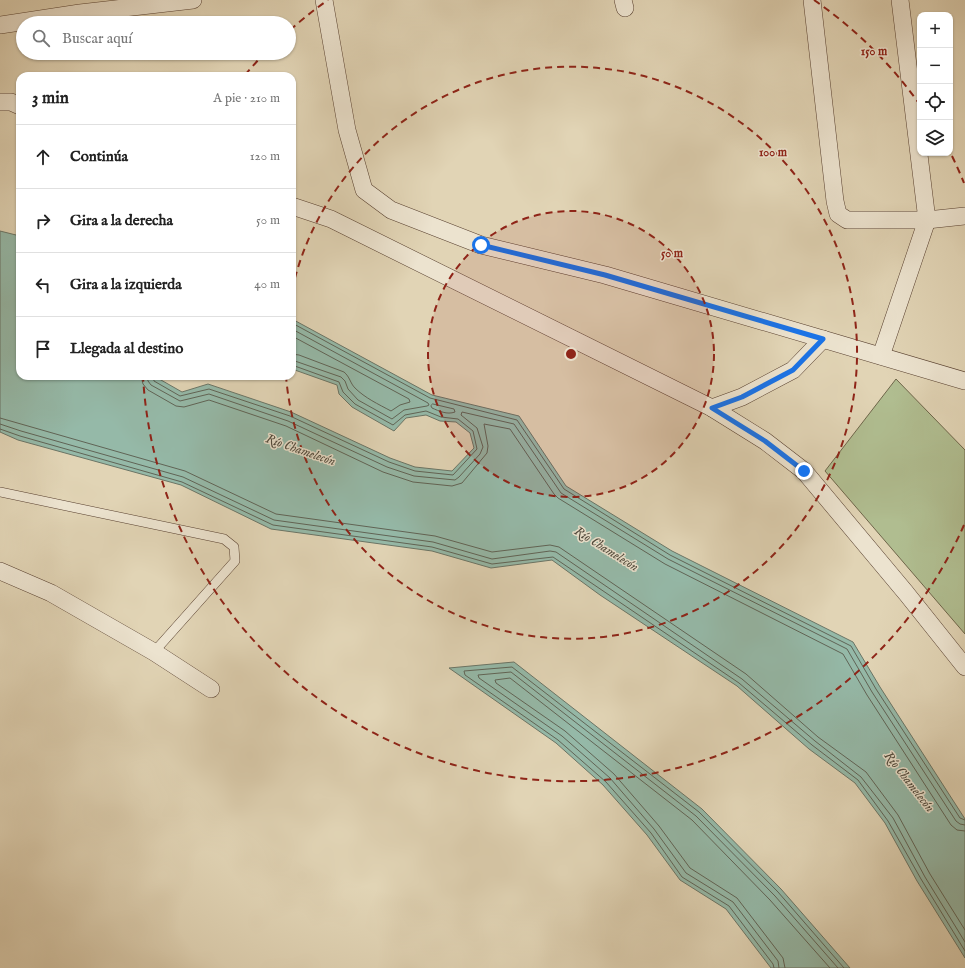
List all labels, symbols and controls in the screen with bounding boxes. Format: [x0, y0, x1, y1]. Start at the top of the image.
map controls [917, 12, 953, 156]
button: + [917, 12, 953, 48]
search box [16, 16, 296, 60]
icon: search [30, 27, 52, 49]
text: Buscar aquí [62, 29, 132, 48]
text: 150 m [861, 44, 888, 59]
button: − [917, 48, 953, 84]
button: locate [917, 84, 953, 120]
text: 3 min [32, 88, 69, 109]
text: A pie · 210 m [213, 90, 280, 107]
button: layers [917, 120, 953, 156]
text: 100 m [759, 145, 788, 160]
icon: ahead [32, 146, 54, 168]
text: Continúa [70, 147, 128, 166]
text: 120 m [250, 148, 280, 165]
icon: right [32, 210, 54, 232]
text: Gira a la derecha [70, 211, 173, 230]
text: 50 m [256, 212, 280, 229]
route start [472, 236, 490, 254]
text: 50 m [661, 246, 684, 261]
icon: left [32, 274, 54, 296]
text: Gira a la izquierda [70, 275, 182, 294]
text: 40 m [254, 276, 280, 293]
icon: arrive [32, 338, 54, 360]
text: Llegada al destino [70, 339, 183, 358]
centre of rings [564, 347, 578, 361]
water label: Río Chamelecón [263, 431, 338, 470]
route end [795, 462, 813, 480]
water label: Río Chamelecón [571, 523, 642, 576]
water label: Río Chamelecón [880, 748, 938, 816]

